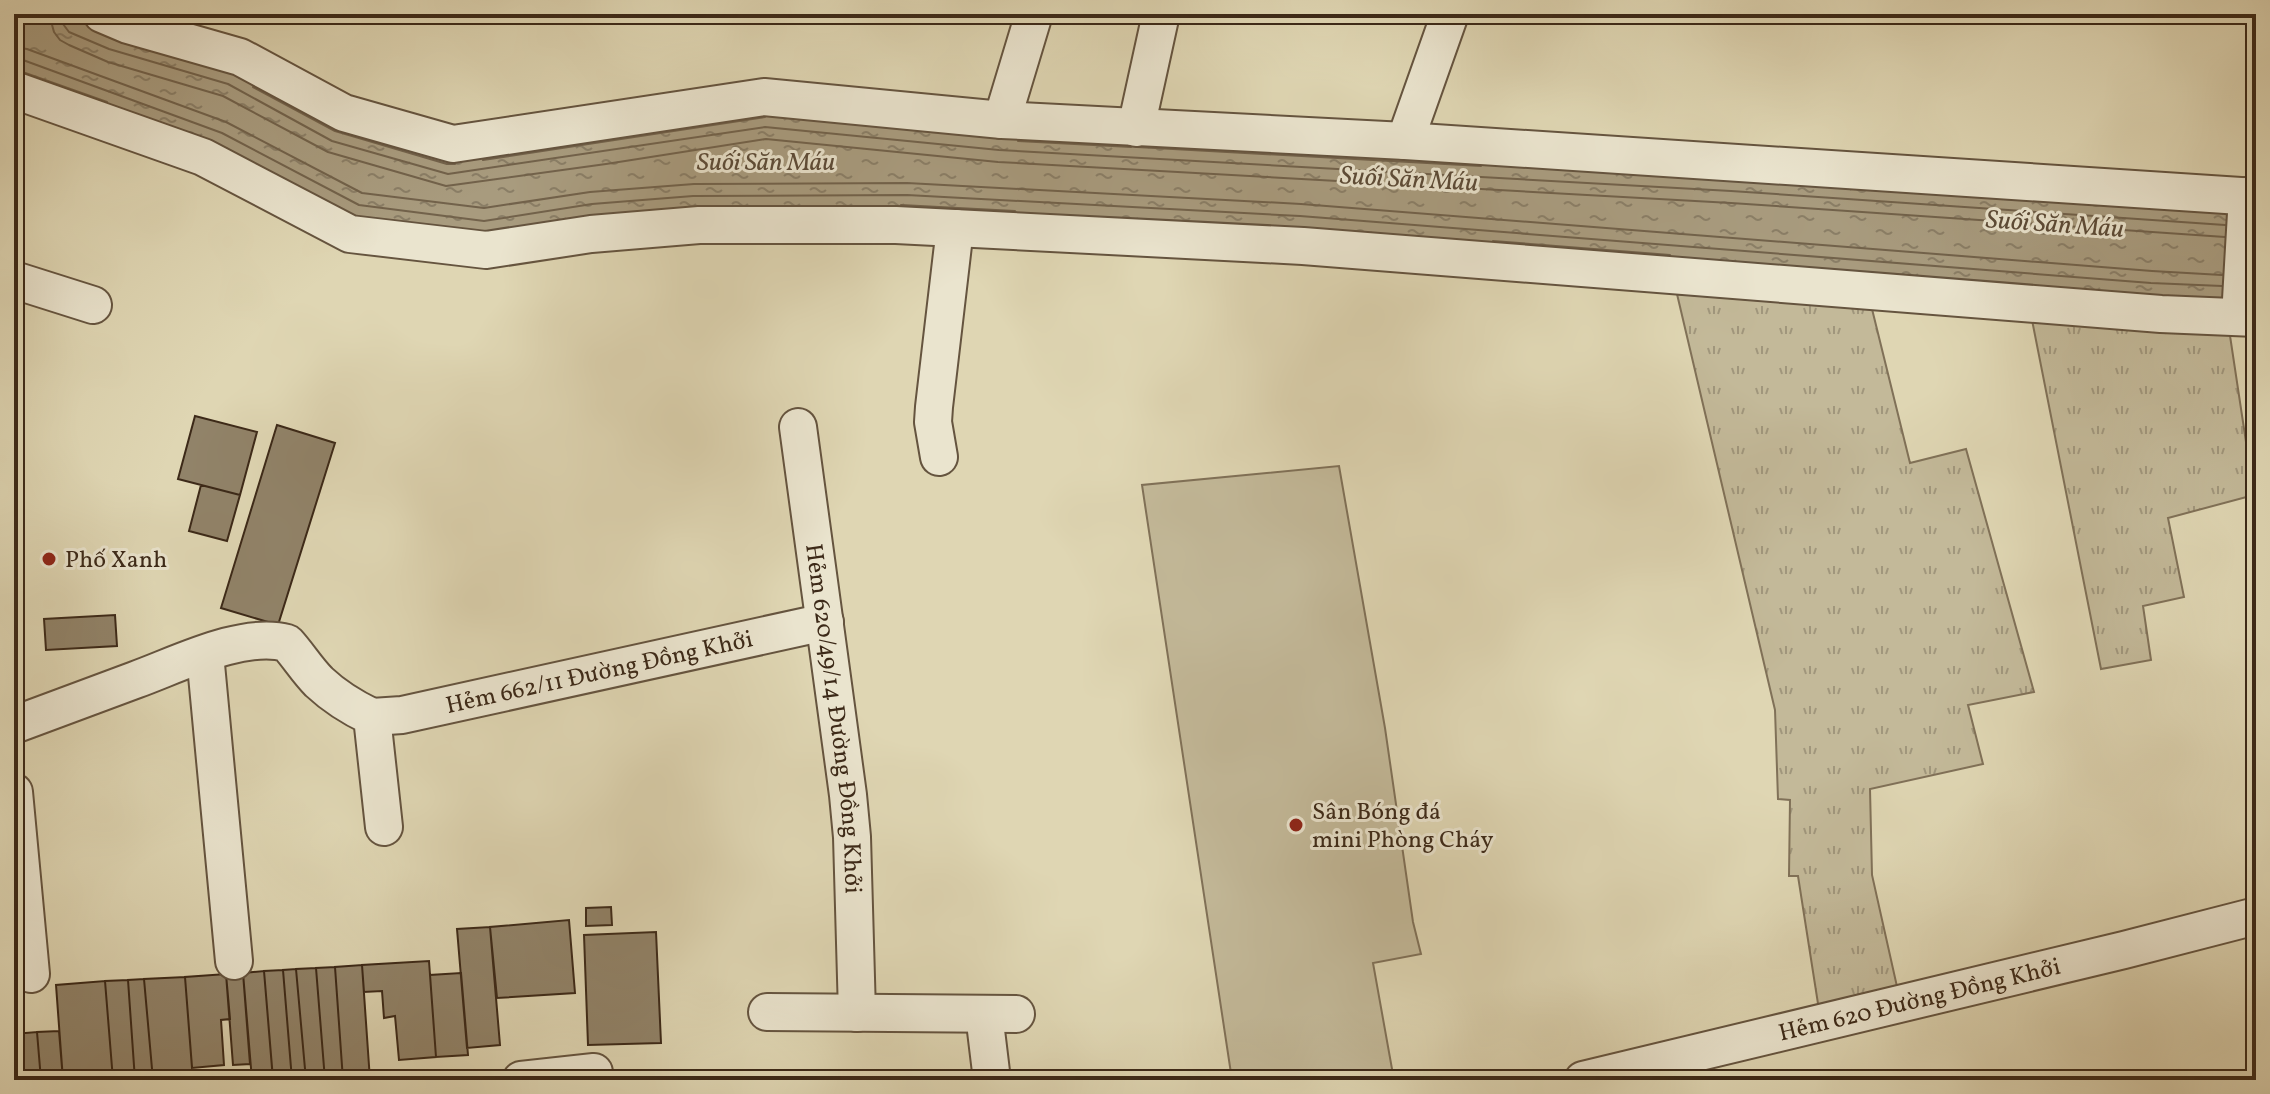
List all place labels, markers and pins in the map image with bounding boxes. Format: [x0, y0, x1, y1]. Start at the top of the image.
place label: Phố Xanh [65, 544, 167, 578]
marker: Phố Xanh [40, 550, 58, 568]
place label: Sân Bóng đá mini Phòng Cháy [1312, 796, 1493, 858]
marker: Sân Bóng đá mini Phòng Cháy [1287, 816, 1305, 834]

